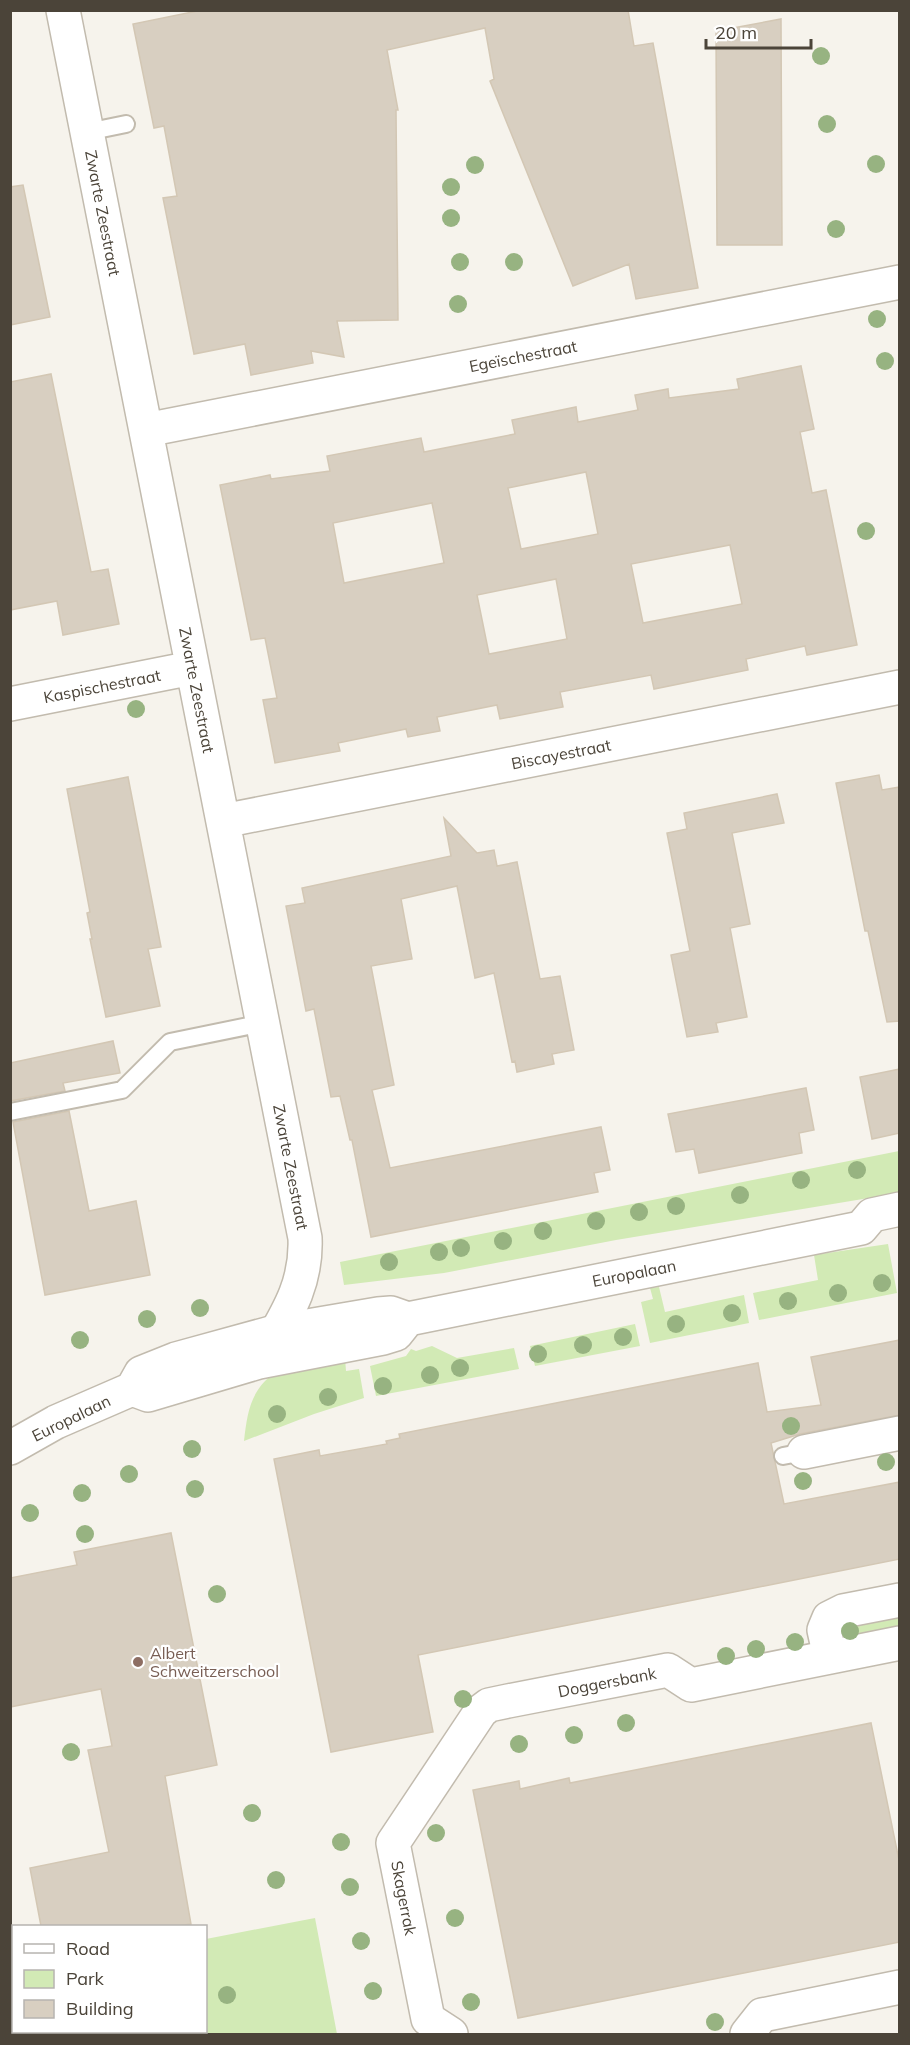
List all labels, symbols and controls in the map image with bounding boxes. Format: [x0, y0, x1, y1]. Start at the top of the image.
scale bar [706, 12, 811, 50]
text: 20 m [715, 21, 757, 44]
street label: Zwarte Zeestraat [81, 148, 125, 278]
street label: Egeïschestraat [467, 336, 579, 376]
street label: Zwarte Zeestraat [175, 625, 219, 755]
street label: Kaspischestraat [42, 665, 163, 707]
street label: Biscayestraat [509, 734, 613, 773]
street label: Zwarte Zeestraat [269, 1102, 313, 1232]
street label: Europalaan [590, 1255, 678, 1291]
street label: Europalaan [28, 1390, 114, 1446]
place label: Albert Schweitzerschool [150, 1643, 279, 1681]
marker: Albert Schweitzerschool [131, 1655, 145, 1669]
street label: Doggersbank [556, 1663, 659, 1701]
street label: Skagerrak [387, 1859, 421, 1938]
legend [12, 1925, 207, 2033]
text: Road [66, 1937, 110, 1960]
text: Park [66, 1967, 105, 1990]
text: Building [66, 1997, 134, 2020]

